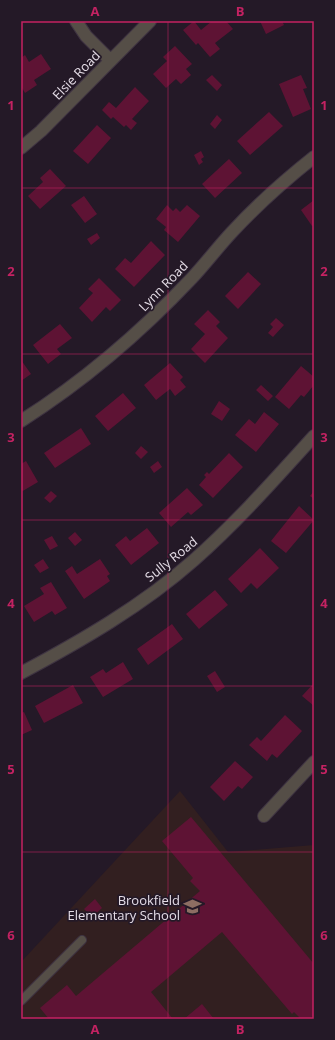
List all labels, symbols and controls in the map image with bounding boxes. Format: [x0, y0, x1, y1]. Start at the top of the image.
text: A [91, 2, 100, 20]
text: B [236, 2, 245, 20]
street label: Elsie Road [48, 47, 104, 103]
text: 1 [7, 96, 15, 114]
text: 1 [320, 96, 328, 114]
street label: Lynn Road [134, 257, 192, 315]
text: 2 [7, 262, 15, 280]
text: 2 [320, 262, 328, 280]
text: 3 [7, 428, 15, 446]
text: 3 [320, 428, 328, 446]
street label: Sully Road [141, 532, 201, 586]
text: 4 [7, 594, 15, 612]
text: 4 [320, 594, 328, 612]
text: 5 [7, 760, 15, 778]
text: 5 [320, 760, 328, 778]
place label: Brookfield Elementary School [68, 891, 180, 924]
school or university icon: Brookfield Elementary School [183, 897, 203, 917]
text: 6 [7, 926, 15, 944]
text: 6 [320, 926, 328, 944]
text: A [91, 1020, 100, 1038]
text: B [236, 1020, 245, 1038]

